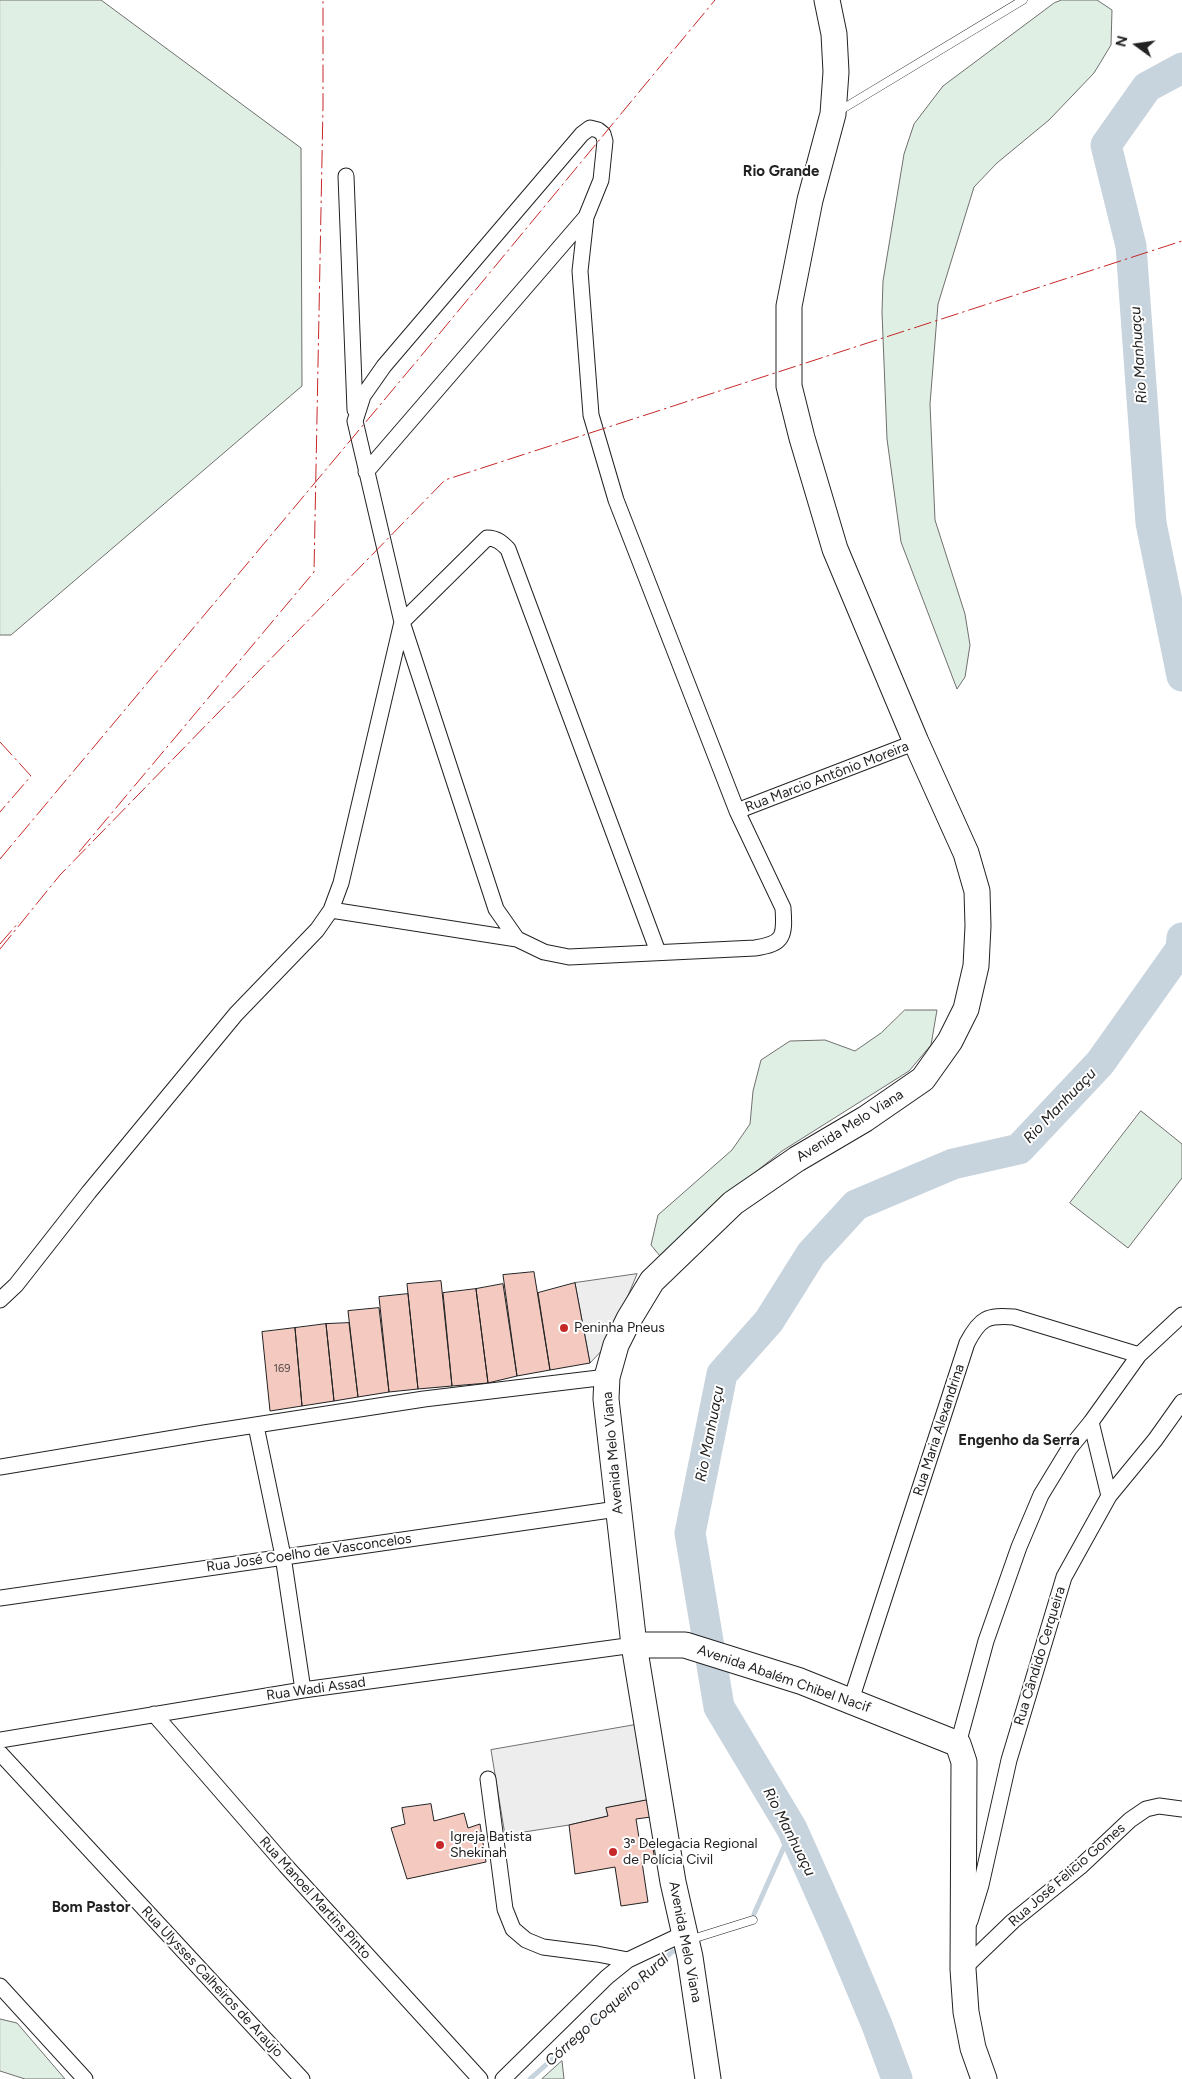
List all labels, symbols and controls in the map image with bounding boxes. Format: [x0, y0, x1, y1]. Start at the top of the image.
north arrow [1112, 20, 1162, 70]
text: N [1112, 34, 1132, 49]
district label: Rio Grande [743, 163, 819, 181]
water label: Rio Manhuaçu [1127, 306, 1151, 404]
street label: Rua Marcio Antônio Moreira [743, 738, 911, 816]
water label: Rio Manhuaçu [1020, 1065, 1100, 1147]
street label: Avenida Melo Viana [793, 1086, 907, 1166]
place label: Peninha Pneus [574, 1320, 665, 1336]
marker: Peninha Pneus [558, 1322, 570, 1334]
house number: 169 [274, 1362, 290, 1376]
street label: Rua Maria Alexandrina [910, 1362, 968, 1498]
water label: Rio Manhuaçu [692, 1385, 728, 1483]
street label: Avenida Melo Viana [599, 1391, 627, 1515]
district label: Engenho da Serra [958, 1432, 1080, 1450]
street label: Rua José Coelho de Vasconcelos [205, 1530, 413, 1576]
street label: Rua Cândido Cerqueira [1011, 1584, 1069, 1728]
street label: Avenida Abalém Chibel Nacif [695, 1641, 873, 1717]
street label: Rua Wadi Assad [265, 1674, 367, 1704]
water label: Rio Manhuaçu [759, 1785, 819, 1879]
street label: Rua José Felicio Gomes [1005, 1820, 1129, 1930]
place label: Igreja Batista Shekinah [450, 1829, 532, 1861]
street label: Rua Manoel Martins Pinto [256, 1833, 374, 1963]
place label: 3ª Delegacia Regional de Polícia Civil [623, 1836, 758, 1868]
marker: Igreja Batista Shekinah [434, 1839, 446, 1851]
marker: 3ª Delegacia Regional de Polícia Civil [607, 1846, 619, 1858]
street label: Avenida Melo Viana [665, 1880, 705, 2004]
district label: Bom Pastor [52, 1899, 130, 1917]
street label: Rua Ulysses Calheiros de Araújo [138, 1903, 286, 2061]
water label: Córrego Coqueiro Rural [541, 1950, 673, 2070]

